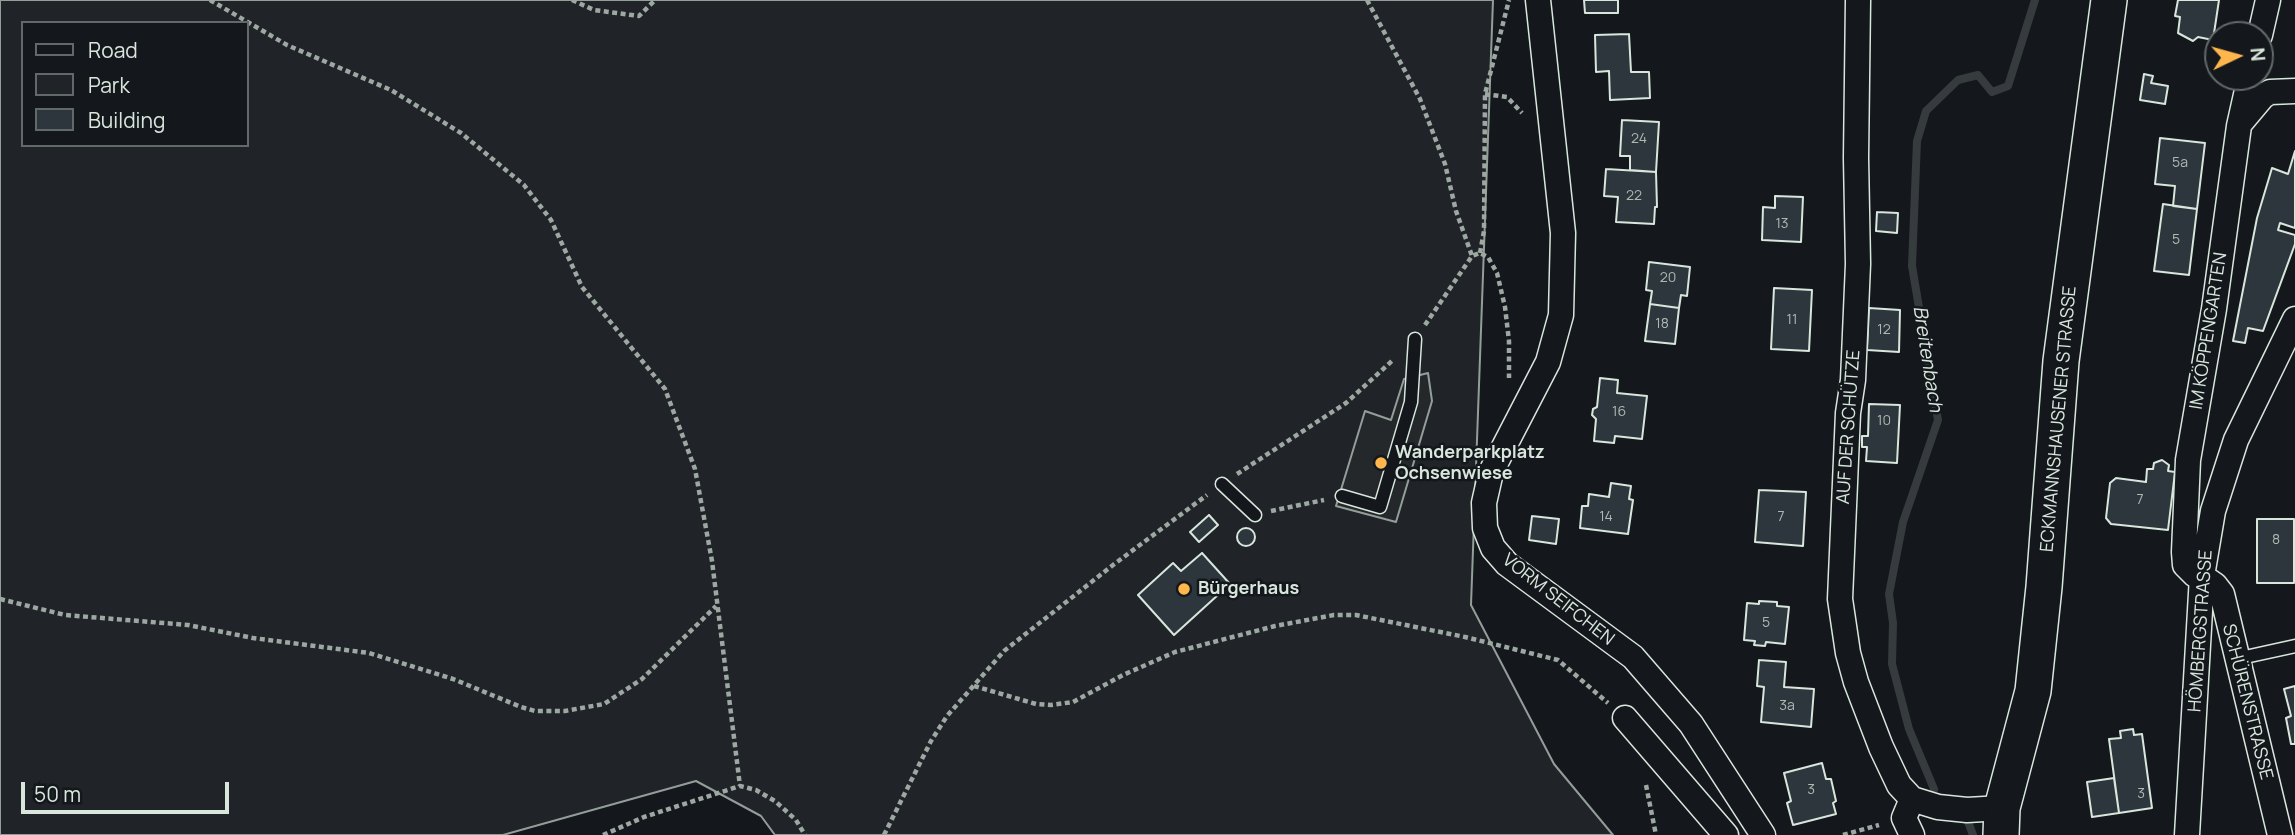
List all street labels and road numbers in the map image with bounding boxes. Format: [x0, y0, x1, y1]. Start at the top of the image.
street label: IM KÖPPENGARTEN [2186, 251, 2232, 411]
street label: ECKMANNSHAUSENER STRASSE [2037, 285, 2081, 553]
street label: AUF DER SCHÜTZE [1833, 349, 1865, 505]
street label: HÖMBERGSTRASSE [2185, 549, 2217, 713]
street label: VORM SEIFCHEN [1498, 550, 1618, 650]
street label: SCHÜRENSTRASSE [2217, 622, 2277, 782]

